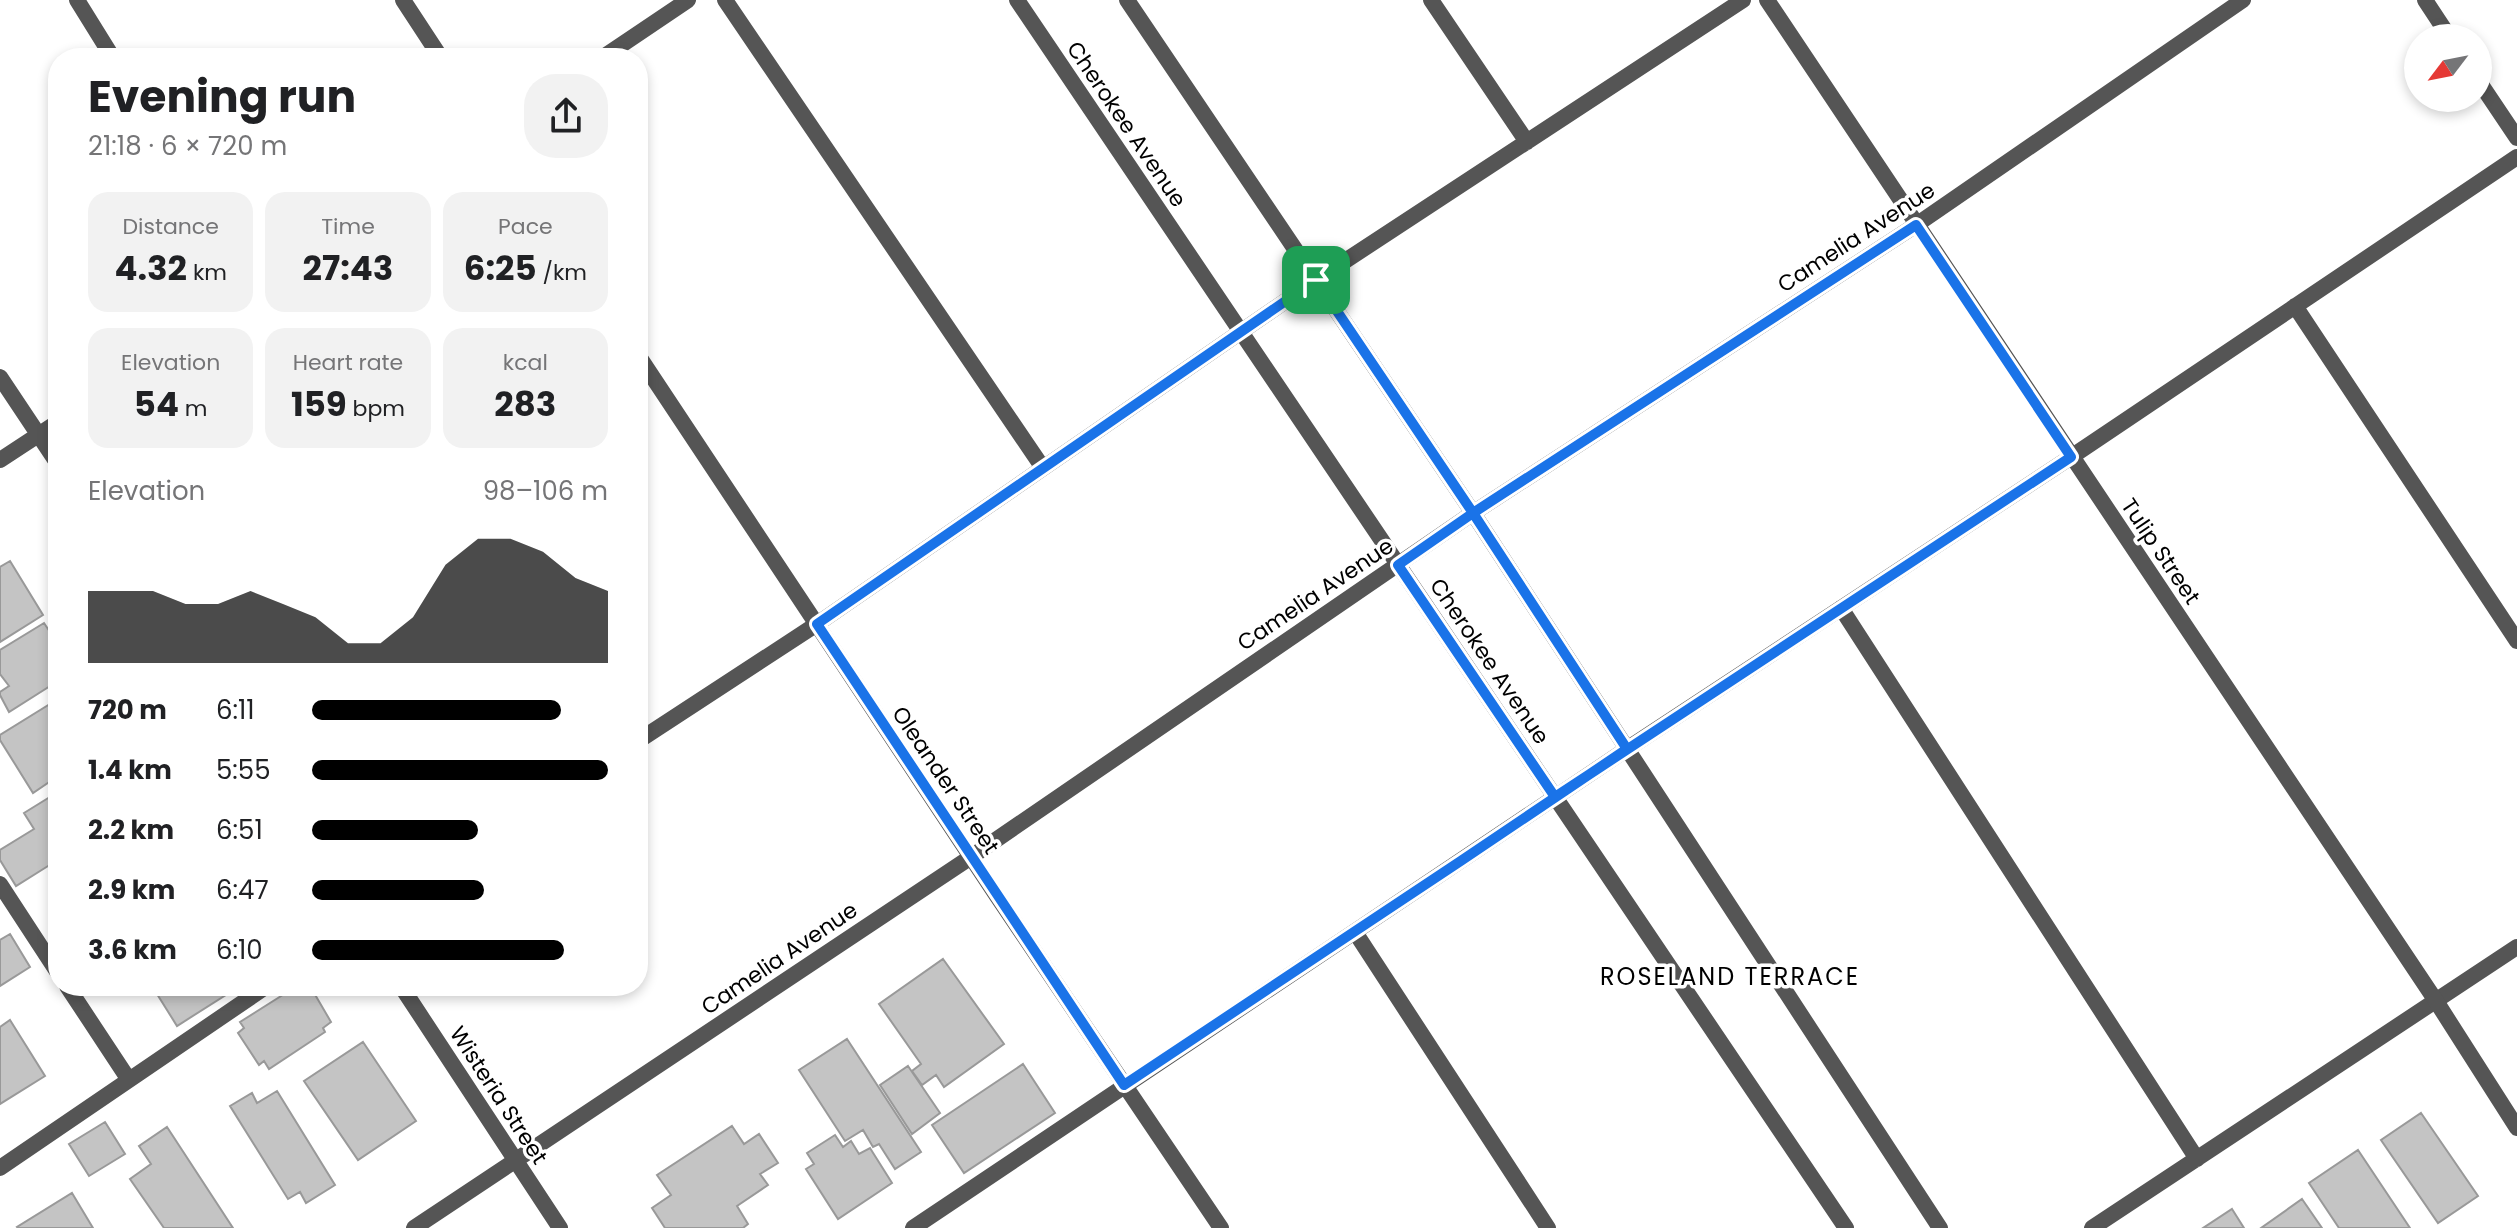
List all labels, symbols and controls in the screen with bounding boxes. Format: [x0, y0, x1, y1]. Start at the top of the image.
north arrow [2404, 24, 2492, 112]
map controls [2404, 24, 2492, 112]
street label: Cherokee Avenue [1059, 35, 1194, 213]
text: Evening run [88, 66, 356, 127]
button: share [524, 74, 608, 158]
text: 21:18 · 6 × 720 m [88, 128, 287, 164]
street label: Camelia Avenue [1771, 175, 1941, 300]
text: Distance [122, 211, 219, 242]
text: Time [321, 211, 375, 242]
text: Pace [498, 211, 553, 242]
text: 4.32 [114, 244, 187, 292]
text: 27:43 [303, 244, 393, 292]
text: 6:25 [464, 244, 537, 292]
pin [1282, 246, 1350, 314]
text: km [187, 257, 227, 288]
text: /km [537, 257, 587, 288]
icon: arrive [1294, 258, 1338, 302]
text: Elevation [121, 347, 220, 378]
text: Heart rate [293, 347, 403, 378]
text: kcal [503, 347, 548, 378]
text: 54 [134, 380, 179, 428]
text: 159 [291, 380, 347, 428]
text: 283 [494, 380, 556, 428]
text: m [179, 393, 208, 424]
text: bpm [347, 393, 405, 424]
text: Elevation [88, 473, 205, 509]
text: 98–106 m [483, 473, 608, 509]
street label: Tulip Street [2114, 492, 2208, 611]
street label: Camelia Avenue [1231, 531, 1400, 658]
street label: Cherokee Avenue [1422, 572, 1557, 750]
text: 720 m [88, 692, 167, 728]
text: 6:11 [216, 692, 255, 728]
street label: Oleander Street [885, 700, 1007, 860]
text: 1.4 km [88, 752, 172, 788]
text: 5:55 [216, 752, 271, 788]
text: 2.2 km [88, 812, 174, 848]
text: 6:51 [216, 812, 263, 848]
text: 2.9 km [88, 872, 175, 908]
text: 6:47 [216, 872, 269, 908]
street label: Camelia Avenue [695, 895, 864, 1022]
text: 3.6 km [88, 932, 177, 968]
text: 6:10 [216, 932, 263, 968]
district label: ROSELAND TERRACE [1600, 960, 1860, 993]
street label: Wisteria Street [442, 1020, 555, 1170]

